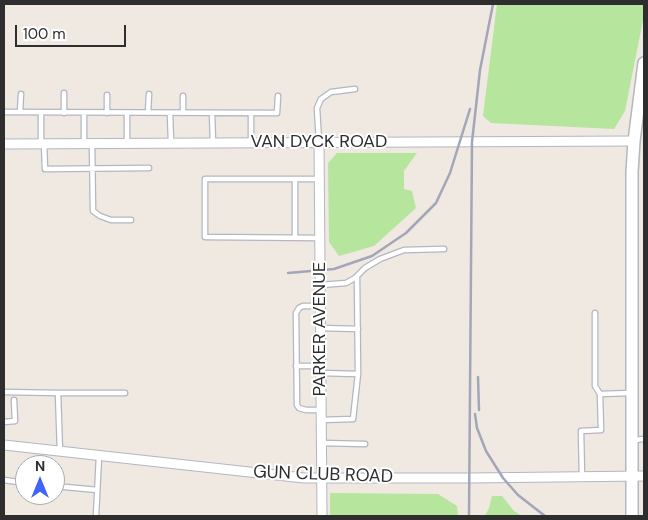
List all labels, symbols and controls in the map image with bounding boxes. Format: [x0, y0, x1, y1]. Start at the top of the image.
scale bar [18, 15, 129, 47]
text: 100 m [23, 24, 66, 44]
street label: VAN DYCK ROAD [251, 131, 387, 153]
street label: PARKER AVENUE [309, 262, 331, 396]
north arrow [15, 455, 65, 505]
text: N [35, 457, 45, 475]
street label: GUN CLUB ROAD [253, 462, 393, 488]

